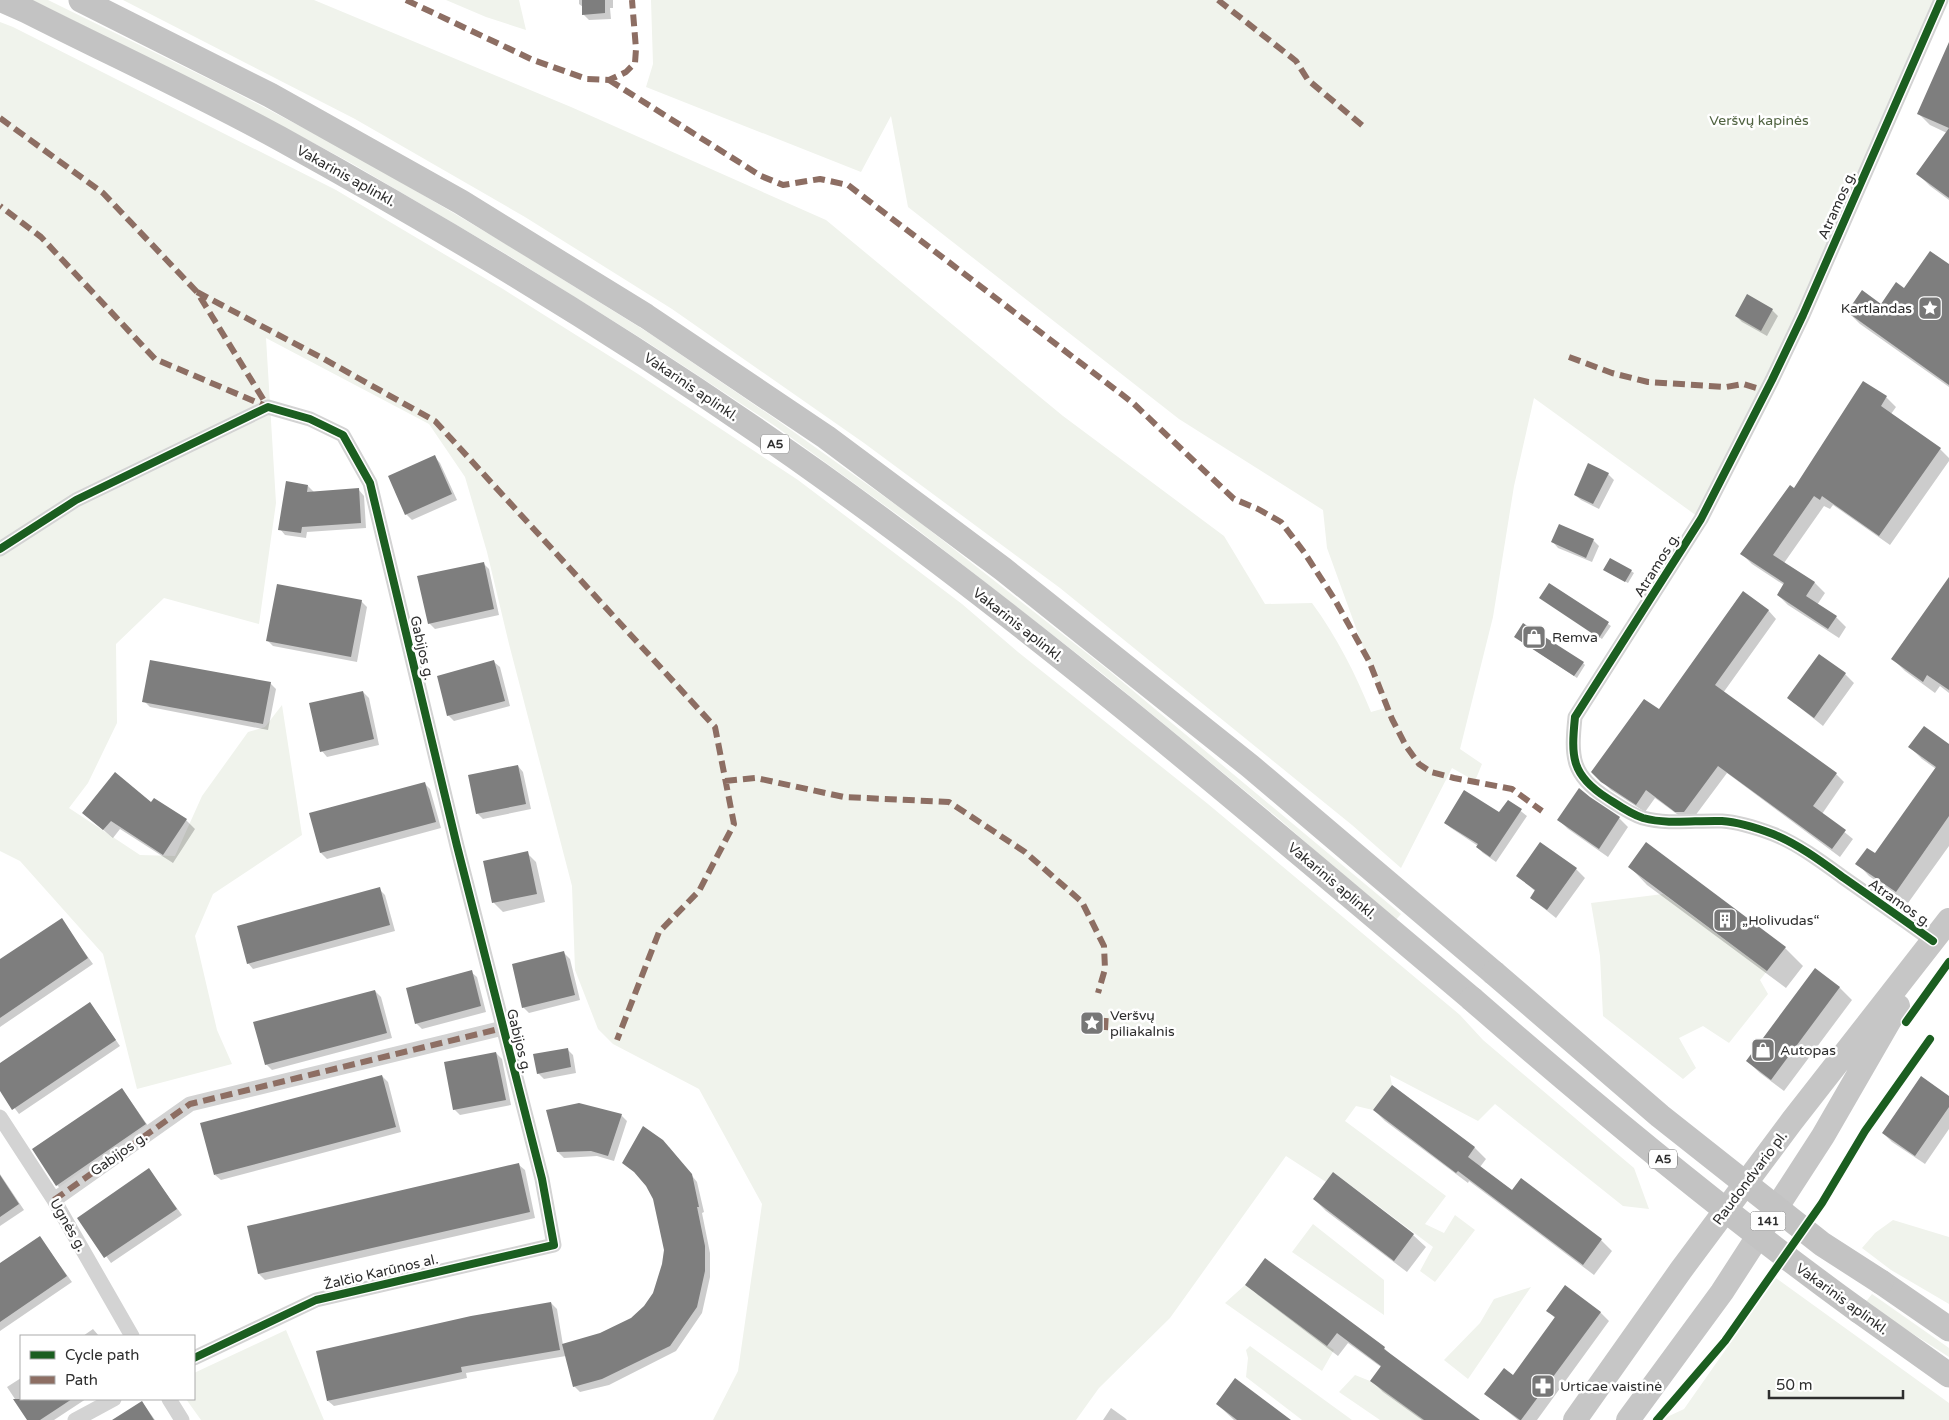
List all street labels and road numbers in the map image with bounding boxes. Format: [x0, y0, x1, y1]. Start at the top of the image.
street label: Vakarinis aplinkl. [294, 142, 398, 210]
street label: Atramos g. [1814, 168, 1860, 242]
street label: Vakarinis aplinkl. [641, 349, 741, 425]
road number: A5 [761, 434, 789, 454]
street label: Atramos g. [1630, 530, 1684, 600]
street label: Vakarinis aplinkl. [969, 584, 1067, 666]
street label: Gabijos g. [406, 614, 438, 682]
street label: Vakarinis aplinkl. [1284, 839, 1380, 923]
street label: Atramos g. [1865, 875, 1935, 931]
street label: Gabijos g. [503, 1007, 535, 1075]
street label: Gabijos g. [87, 1128, 151, 1180]
street label: Raudondvario pl. [1709, 1128, 1791, 1228]
road number: A5 [1649, 1150, 1677, 1168]
street label: Ugnės g. [46, 1195, 90, 1255]
road number: 141 [1750, 1212, 1786, 1230]
street label: Žalčio Karūnos al. [322, 1251, 440, 1293]
street label: Vakarinis aplinkl. [1792, 1260, 1892, 1338]

